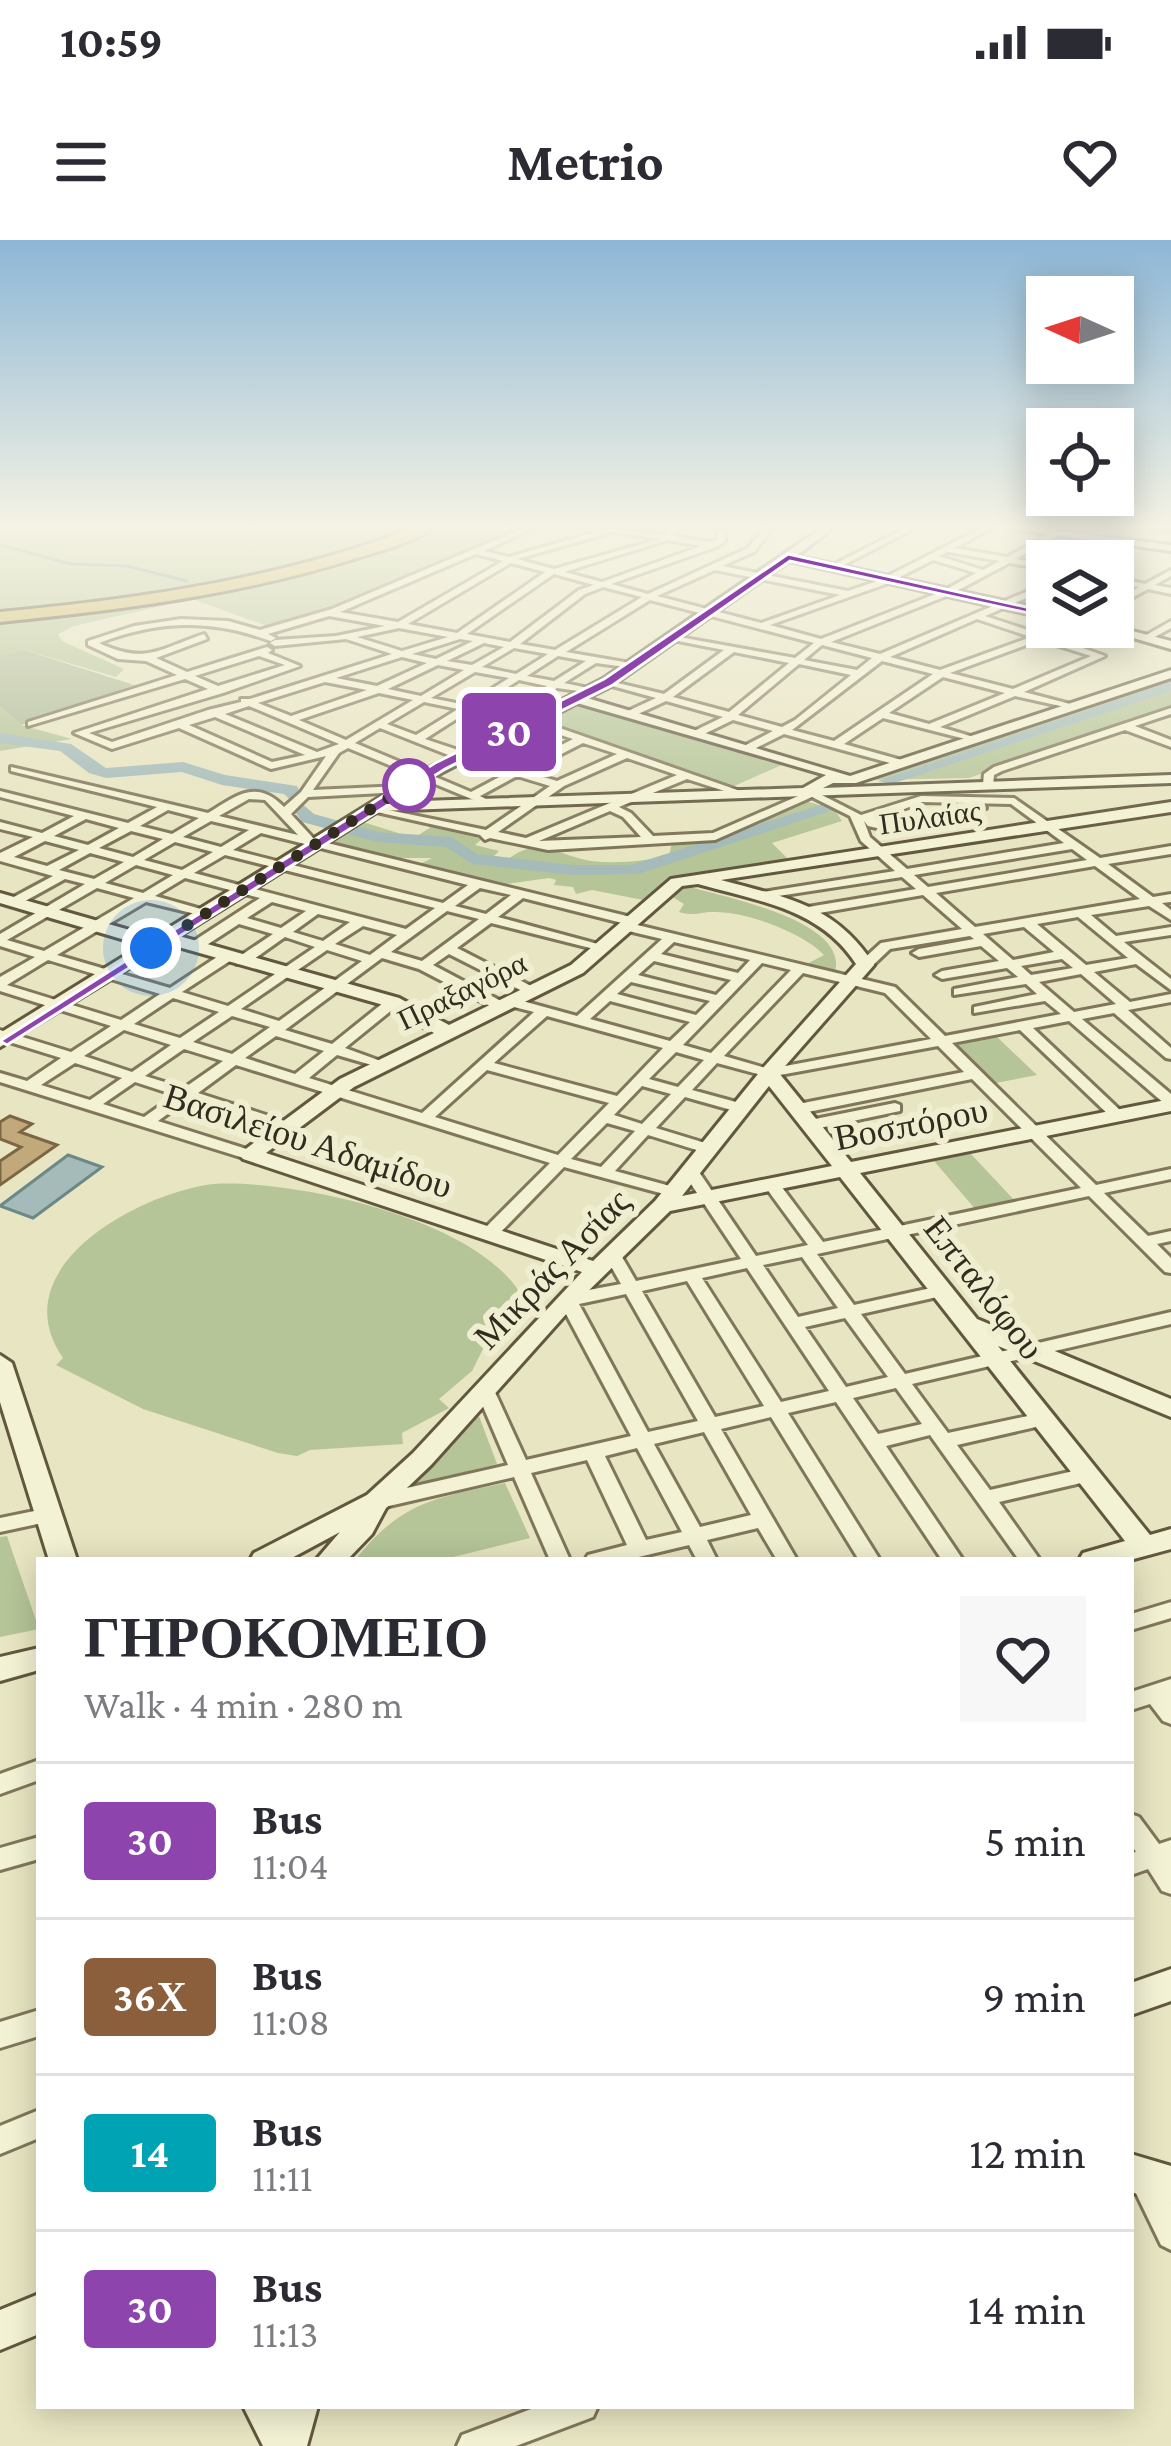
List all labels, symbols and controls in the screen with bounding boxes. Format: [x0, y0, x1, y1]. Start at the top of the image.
text: 10:59 [60, 17, 163, 67]
icon: menu [48, 129, 114, 195]
icon: heart [1057, 129, 1123, 195]
text: Metrio [507, 132, 664, 192]
north arrow [1026, 276, 1134, 384]
map controls [1026, 276, 1134, 648]
button: locate [1026, 408, 1134, 516]
button: layers [1026, 540, 1134, 648]
line badge: 30 [455, 693, 563, 771]
text: 30 [486, 708, 532, 755]
unlabelled marker [384, 760, 434, 810]
street label: Πυλαίας [877, 794, 983, 840]
your location [121, 918, 181, 978]
street label: Πραξαγόρα [392, 946, 532, 1036]
street label: Βασιλείου Αδαμίδου [159, 1076, 457, 1206]
street label: Βοσπόρου [831, 1090, 991, 1158]
street label: Μικράς Ασίας [466, 1181, 638, 1357]
street label: Επταλόφου [916, 1209, 1052, 1367]
button: heart [960, 1596, 1086, 1722]
text: ΓΗΡΟΚΟΜΕΙΟ [84, 1606, 488, 1669]
text: Walk · 4 min · 280 m [84, 1683, 403, 1726]
text: Bus [252, 1794, 322, 1844]
text: 5 min [984, 1816, 1086, 1866]
text: 30 [127, 1817, 173, 1864]
text: 11:04 [252, 1844, 329, 1887]
text: Bus [252, 1950, 322, 2000]
text: 9 min [983, 1972, 1086, 2022]
text: 36Χ [113, 1973, 187, 2020]
text: 11:08 [252, 2000, 330, 2043]
text: Bus [252, 2106, 322, 2156]
text: 12 min [969, 2128, 1086, 2178]
text: 14 [131, 2129, 169, 2176]
text: 11:11 [252, 2156, 313, 2199]
text: Bus [252, 2262, 322, 2312]
text: 14 min [968, 2284, 1086, 2334]
text: 30 [127, 2285, 173, 2332]
text: 11:13 [252, 2312, 318, 2355]

